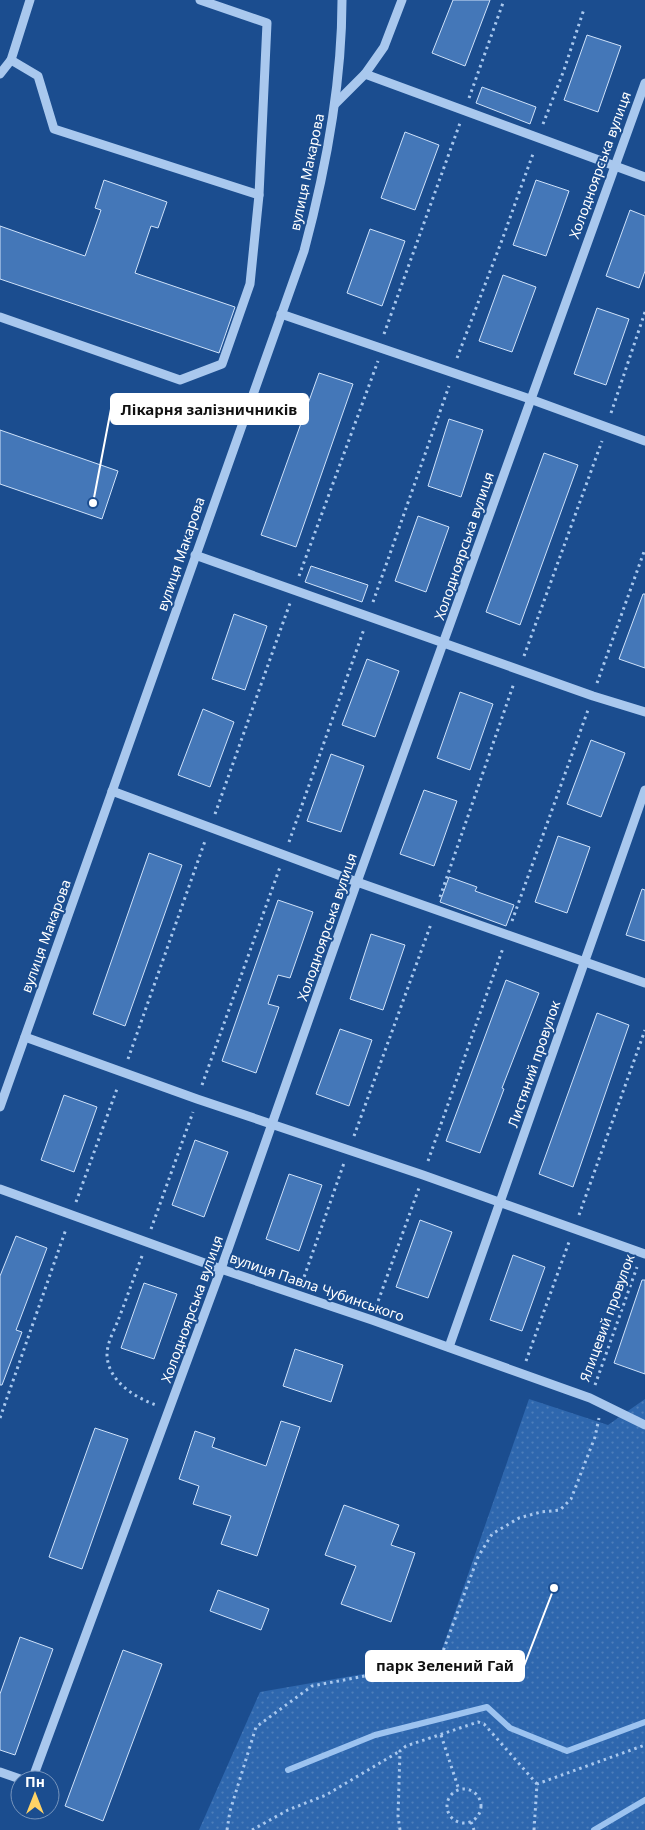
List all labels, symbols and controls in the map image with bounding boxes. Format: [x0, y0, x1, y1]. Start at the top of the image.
street label: Холодноярська вулиця [564, 89, 635, 241]
street label: вулиця Макарова [285, 112, 328, 232]
callout: Лікарня залізничників [111, 394, 308, 424]
text: Лікарня залізничників [121, 399, 297, 419]
street label: Холодноярська вулиця [429, 469, 498, 622]
street label: вулиця Макарова [152, 494, 209, 613]
street label: Холодноярська вулиця [292, 850, 361, 1003]
street label: вулиця Макарова [16, 877, 75, 995]
street label: Листяний провулок [503, 997, 564, 1130]
street label: Холодноярська вулиця [156, 1233, 227, 1385]
street label: вулиця Павла Чубинського [227, 1248, 407, 1325]
street label: Ялицевий провулок [575, 1251, 639, 1384]
callout: парк Зелений Гай [366, 1651, 524, 1681]
text: парк Зелений Гай [376, 1655, 514, 1675]
north arrow [10, 1770, 60, 1820]
text: Пн [25, 1772, 45, 1791]

